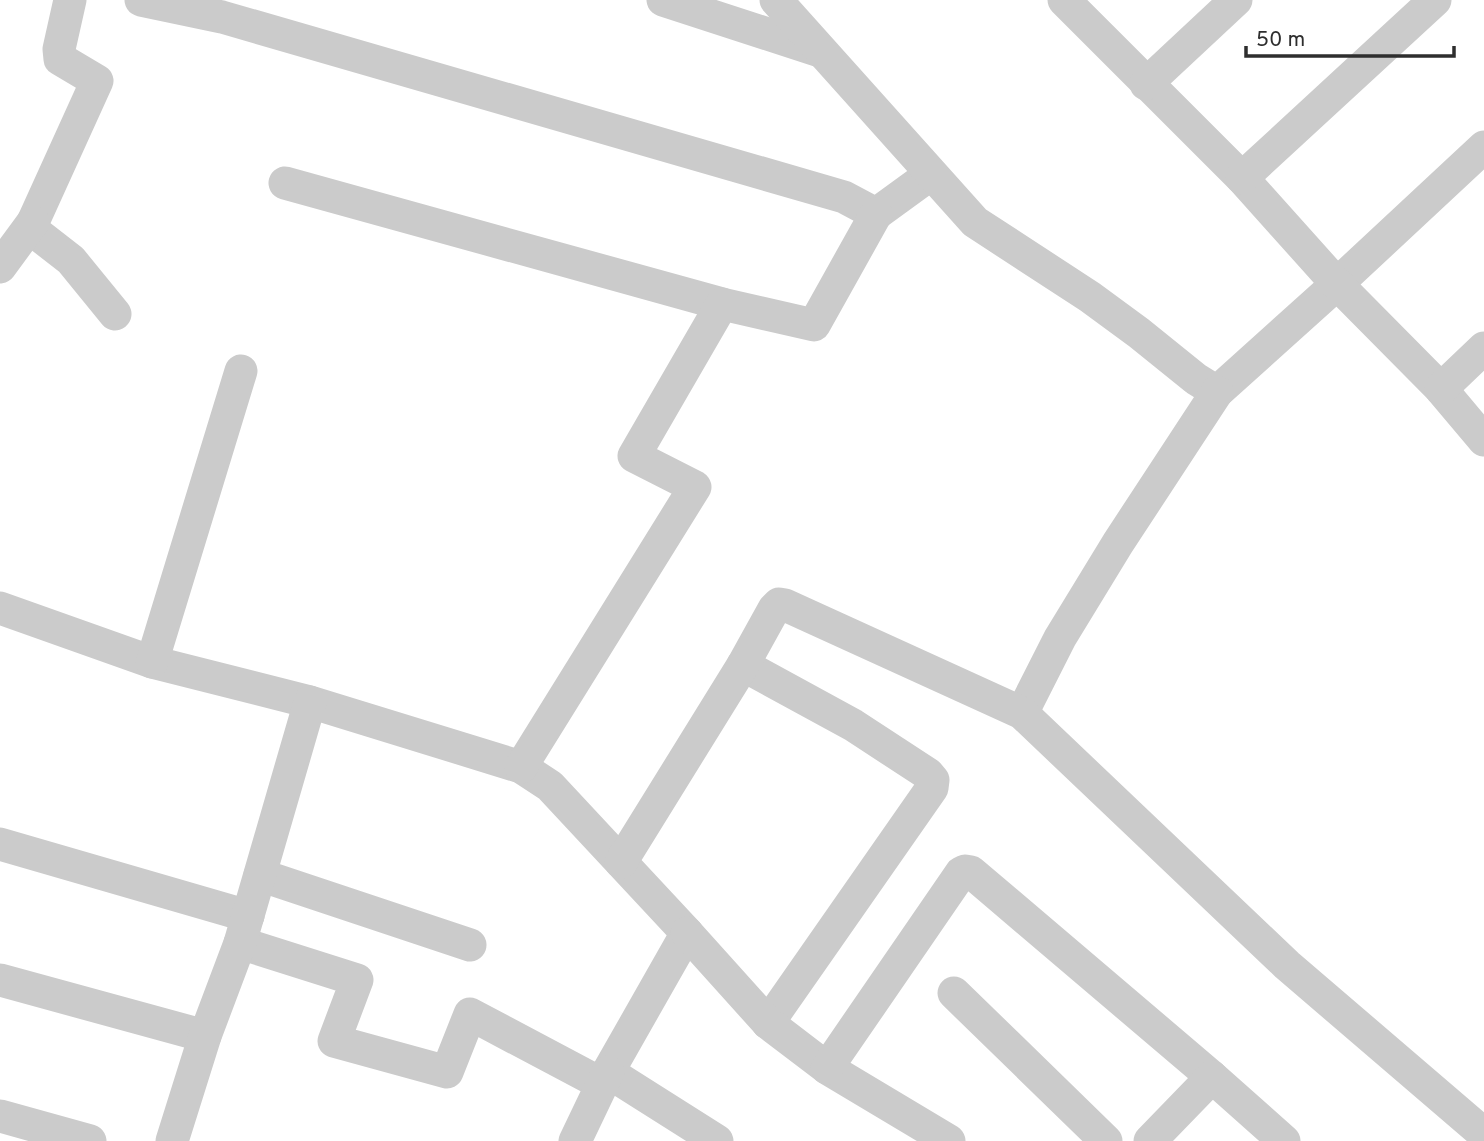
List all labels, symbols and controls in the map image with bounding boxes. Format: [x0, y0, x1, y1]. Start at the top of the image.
scale bar [1246, 14, 1454, 58]
text: 50 m [1256, 27, 1305, 54]

